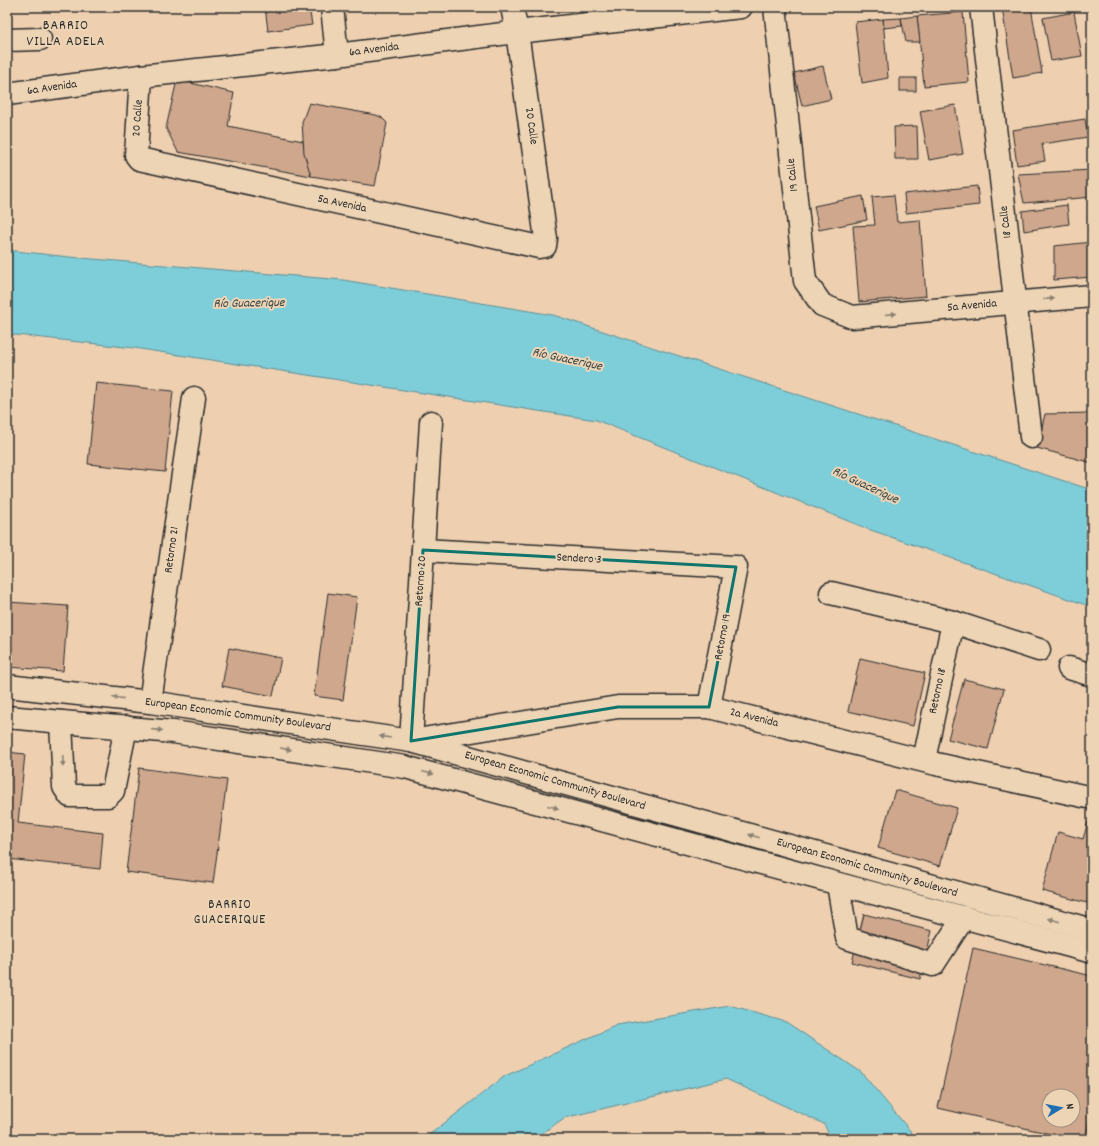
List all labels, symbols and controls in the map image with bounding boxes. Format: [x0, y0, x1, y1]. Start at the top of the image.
district label: BARRIO VILLA ADELA [27, 16, 105, 52]
street label: 6a Avenida [348, 38, 400, 61]
street label: 6a Avenida [26, 76, 78, 100]
street label: 20 Calle [128, 99, 148, 137]
street label: 20 Calle [520, 106, 542, 146]
street label: 19 Calle [783, 157, 803, 193]
street label: 5a Avenida [316, 191, 368, 218]
street label: 18 Calle [996, 205, 1016, 239]
water label: Río Guacerique [213, 294, 286, 314]
street label: 5a Avenida [946, 295, 998, 317]
one-way arrow [1043, 296, 1055, 303]
one-way arrow [885, 310, 897, 317]
water label: Río Guacerique [530, 343, 605, 377]
water label: Río Guacerique [829, 462, 902, 510]
street label: Retorno 21 [160, 526, 184, 574]
street label: Sendero 3 [556, 549, 602, 569]
street label: Retorno 20 [411, 555, 431, 607]
street label: Retorno 19 [710, 612, 736, 662]
street label: Retorno 18 [925, 666, 951, 715]
street label: European Economic Community Boulevard [144, 694, 332, 736]
one-way arrow [112, 695, 124, 701]
street label: 2a Avenida [728, 704, 780, 732]
one-way arrow [151, 727, 163, 734]
one-way arrow [379, 734, 391, 740]
one-way arrow [280, 746, 292, 752]
street label: European Economic Community Boulevard [463, 747, 647, 815]
one-way arrow [59, 755, 66, 767]
one-way arrow [422, 770, 434, 776]
one-way arrow [548, 804, 560, 810]
one-way arrow [748, 833, 760, 839]
street label: European Economic Community Boulevard [775, 834, 959, 902]
district label: BARRIO GUACERIQUE [194, 896, 266, 930]
one-way arrow [1048, 917, 1060, 923]
north arrow [1041, 1088, 1081, 1128]
text: N [1061, 1103, 1077, 1111]

